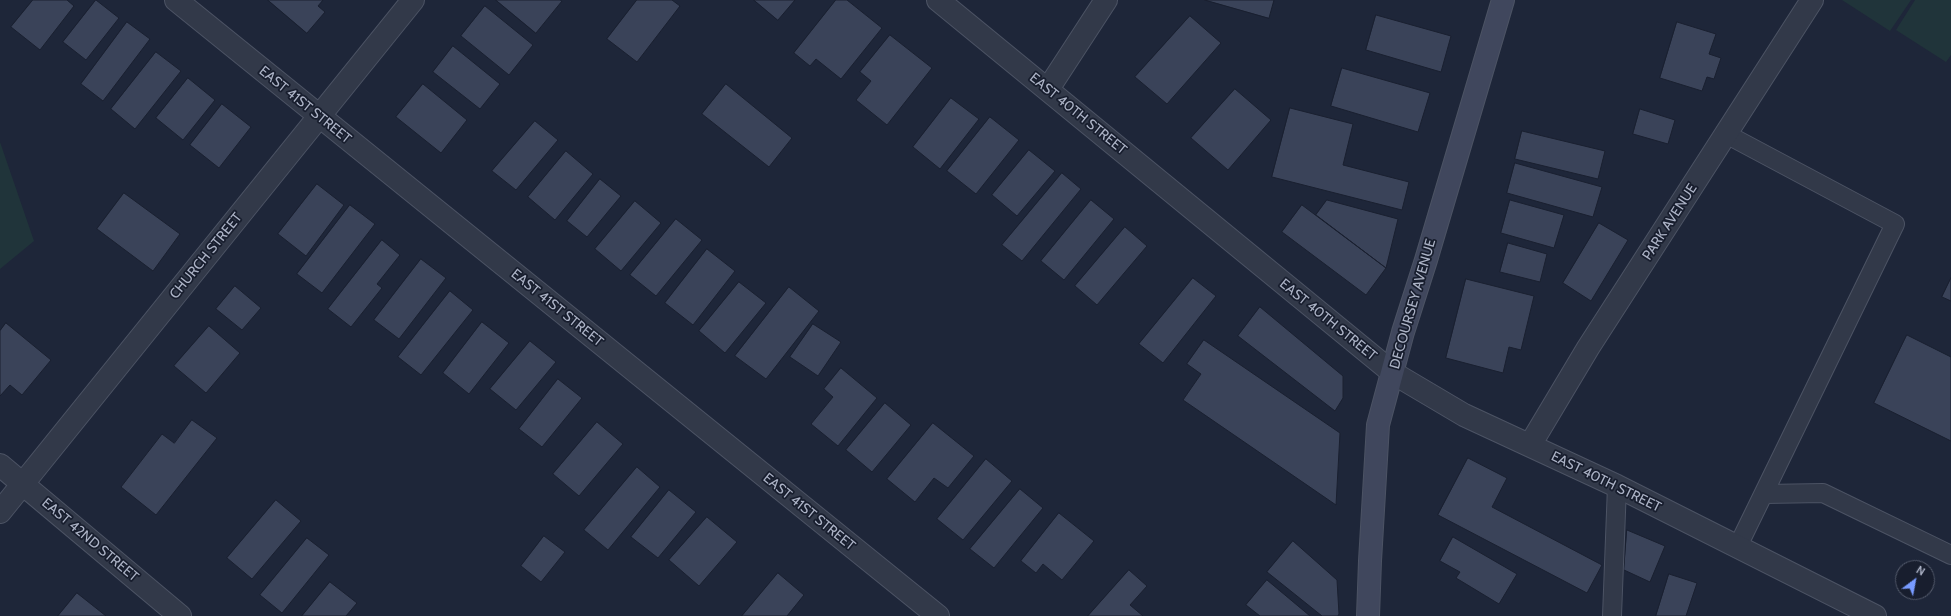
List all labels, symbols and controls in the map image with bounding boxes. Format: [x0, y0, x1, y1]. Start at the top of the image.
street label: EAST 41ST STREET [256, 63, 354, 147]
street label: EAST 40TH STREET [1026, 70, 1130, 158]
street label: PARK AVENUE [1639, 181, 1701, 263]
street label: CHURCH STREET [166, 210, 246, 302]
street label: DECOURSEY AVENUE [1386, 237, 1440, 371]
street label: EAST 41ST STREET [508, 266, 606, 350]
street label: EAST 40TH STREET [1276, 276, 1380, 364]
street label: EAST 40TH STREET [1548, 448, 1664, 516]
street label: EAST 41ST STREET [760, 470, 858, 554]
street label: EAST 42ND STREET [38, 495, 142, 585]
north arrow [1895, 560, 1935, 600]
text: N [1914, 563, 1928, 579]

